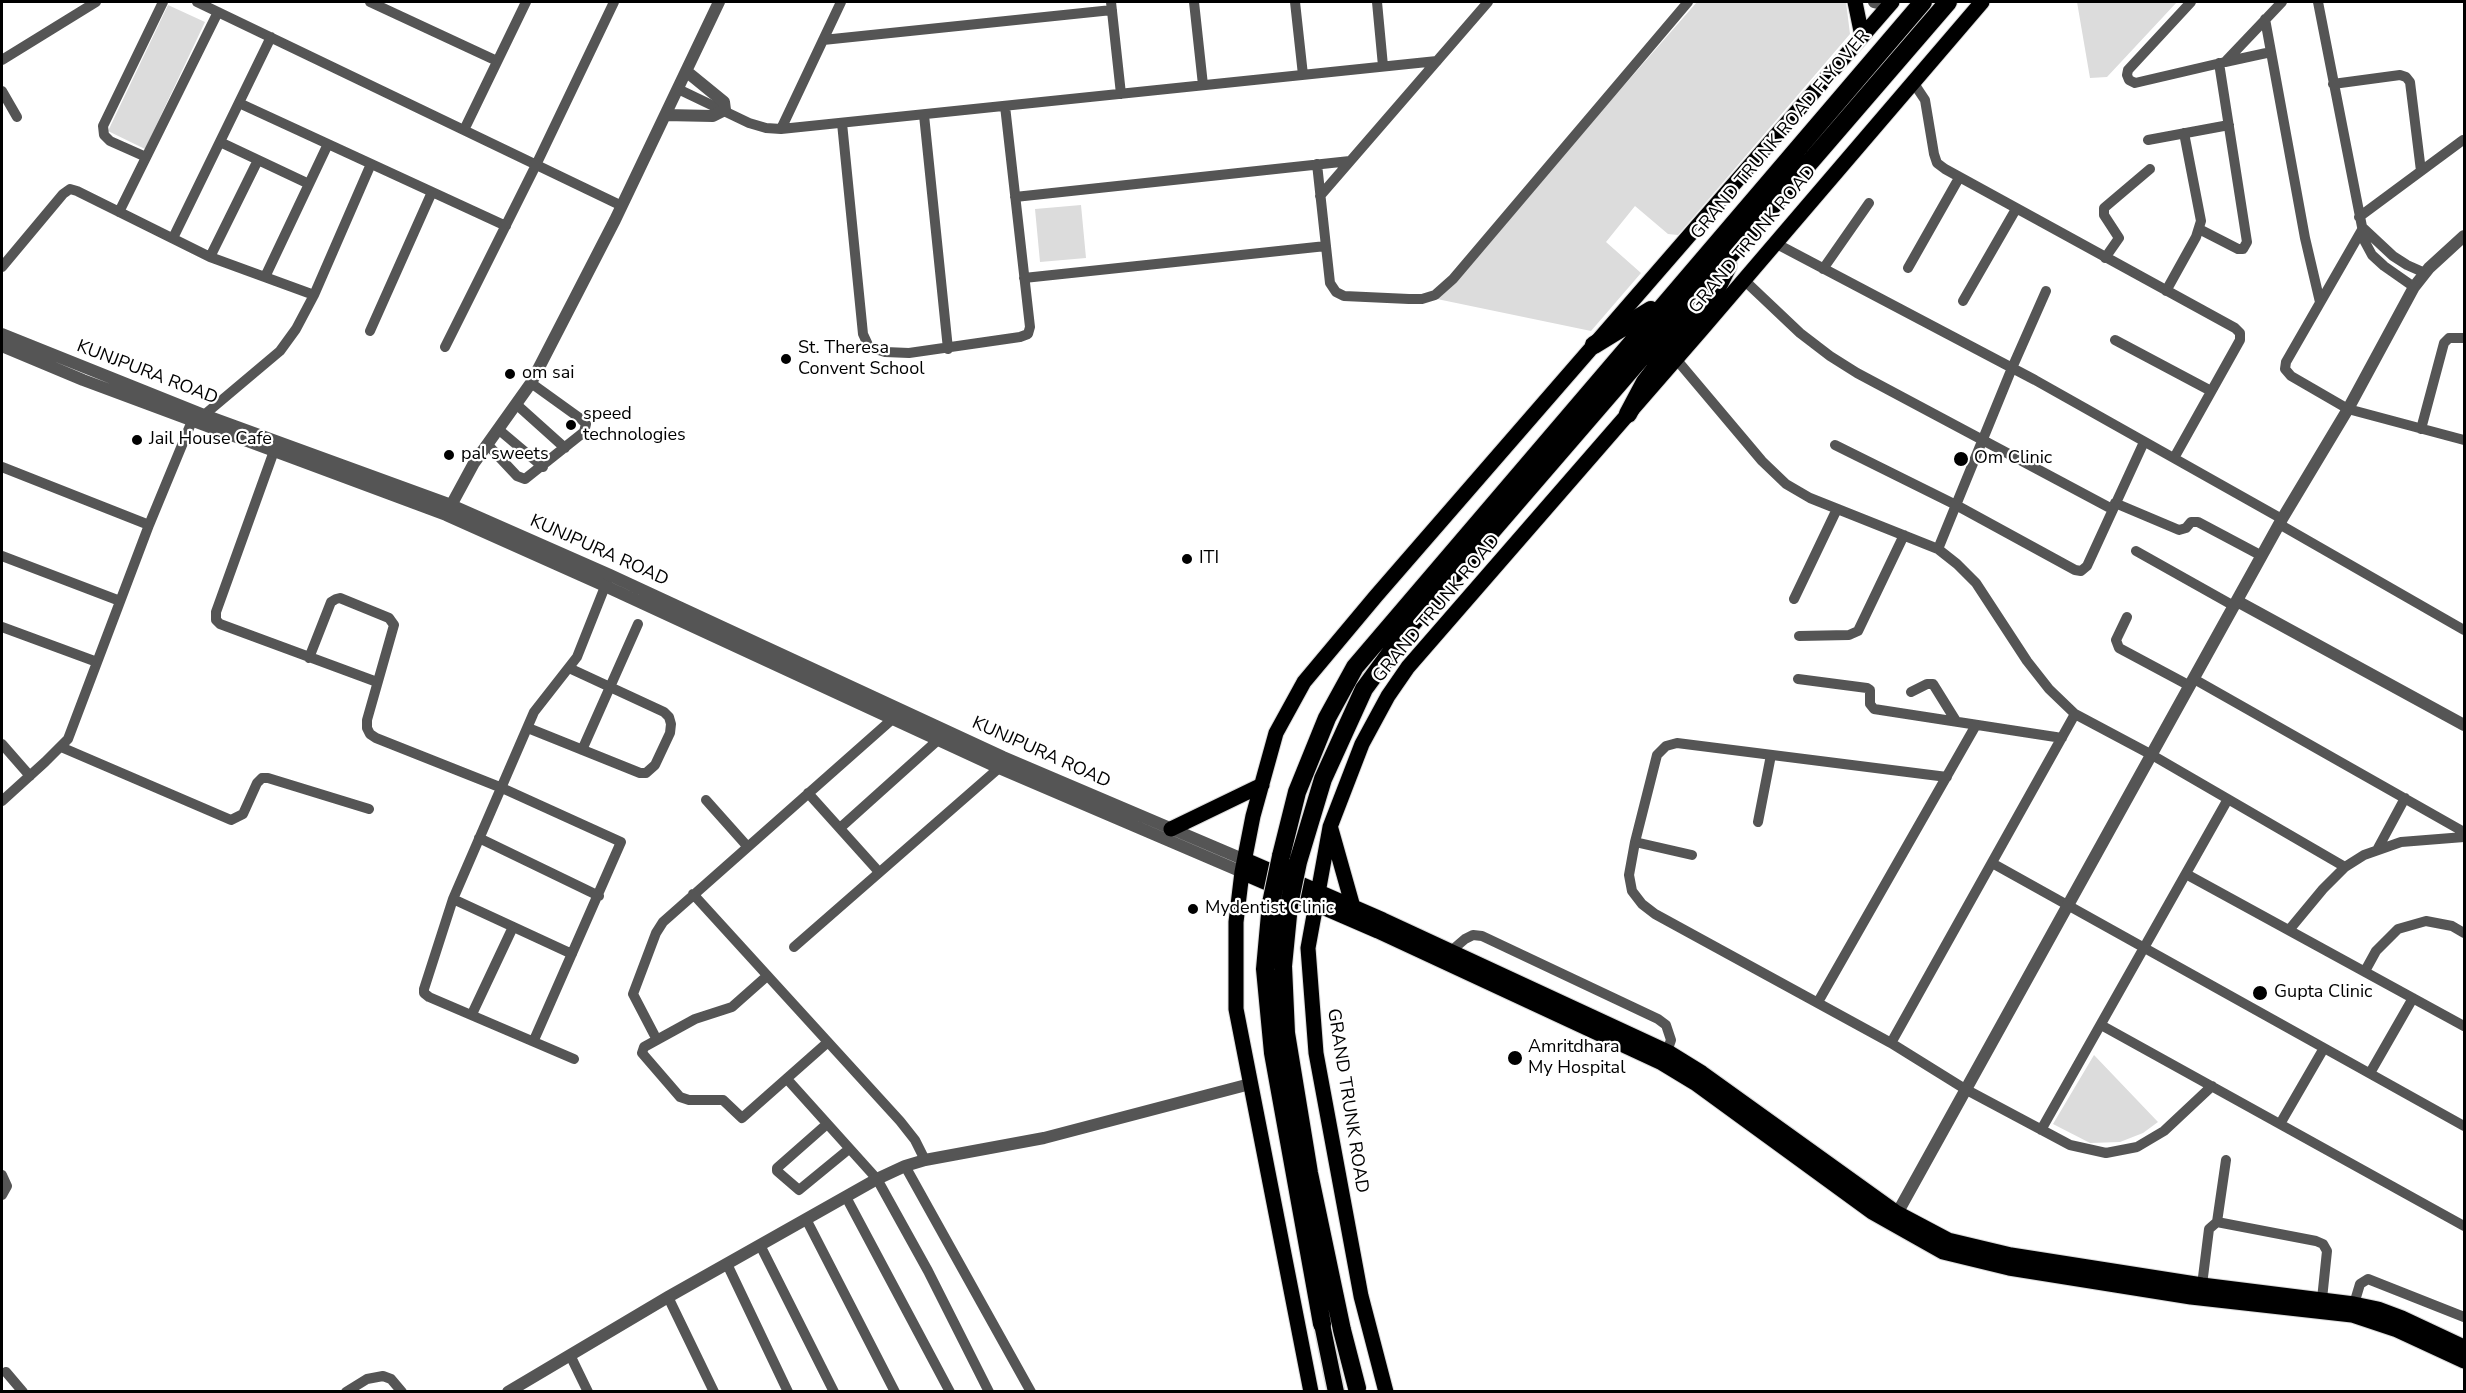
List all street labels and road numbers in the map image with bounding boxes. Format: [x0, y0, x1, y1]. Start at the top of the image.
street label: GRAND TRUNK ROAD FLYOVER [1687, 26, 1875, 244]
street label: GRAND TRUNK ROAD [1685, 162, 1821, 318]
street label: KUNJPURA ROAD [73, 336, 221, 410]
street label: KUNJPURA ROAD [526, 511, 672, 591]
street label: GRAND TRUNK ROAD [1369, 531, 1505, 687]
street label: KUNJPURA ROAD [968, 713, 1114, 793]
street label: GRAND TRUNK ROAD [1322, 1007, 1372, 1195]

